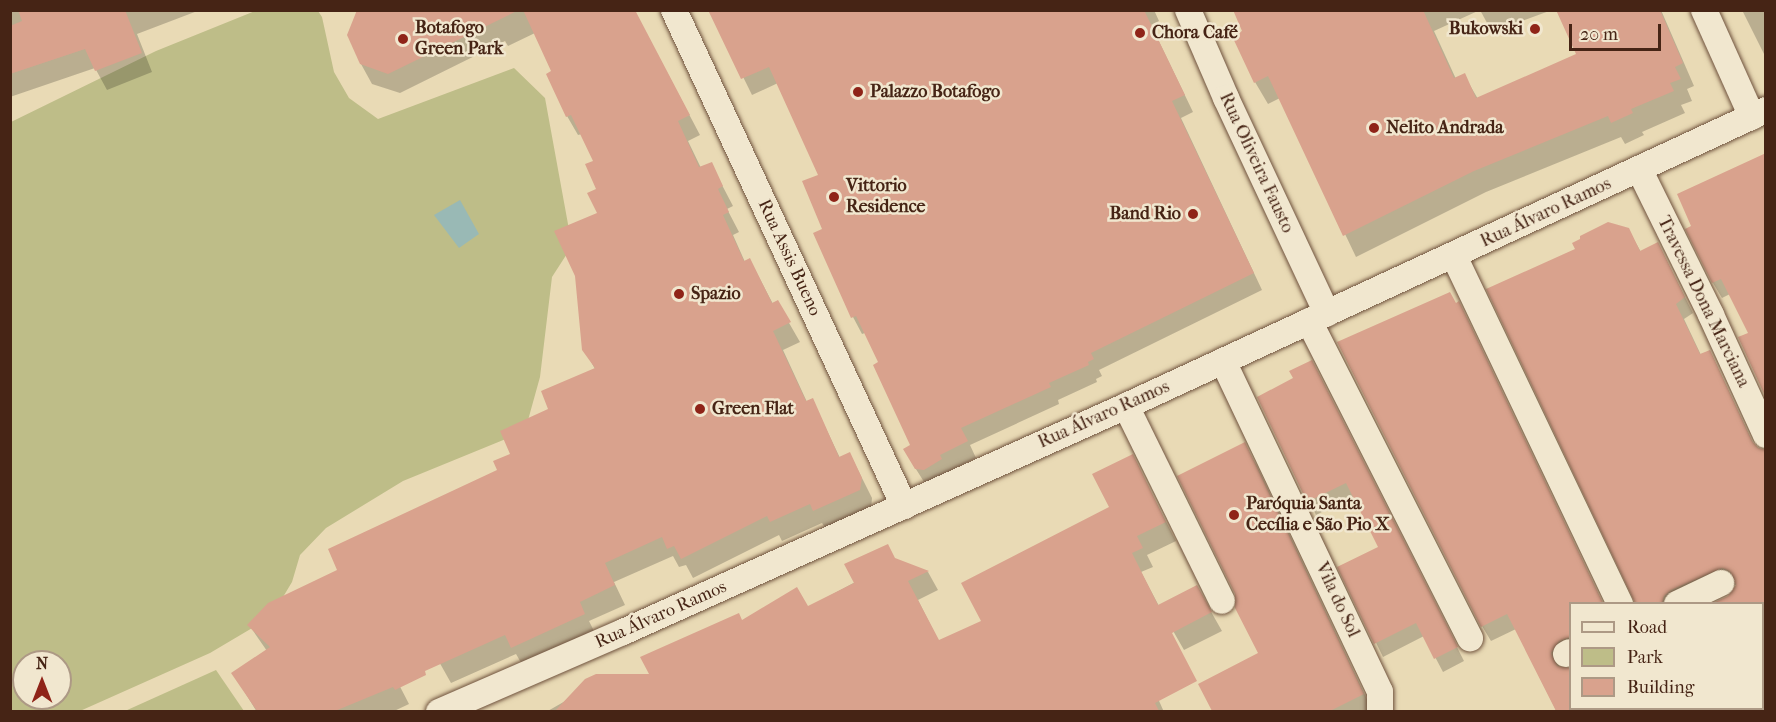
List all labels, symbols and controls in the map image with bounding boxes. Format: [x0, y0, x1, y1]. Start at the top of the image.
scale bar [1572, 12, 1664, 50]
place label: Botafogo Green Park [415, 18, 503, 60]
place label: Bukowski [1449, 18, 1523, 40]
place label: Chora Café [1152, 22, 1238, 44]
marker: Bukowski [1528, 22, 1542, 36]
text: 20 m [1580, 24, 1618, 45]
marker: Chora Café [1133, 26, 1147, 40]
marker: Botafogo Green Park [396, 32, 410, 46]
place label: Palazzo Botafogo [870, 81, 1000, 103]
marker: Palazzo Botafogo [851, 85, 865, 99]
street label: Rua Oliveira Fausto [1214, 89, 1298, 237]
place label: Nelito Andrada [1386, 117, 1504, 139]
marker: Nelito Andrada [1367, 121, 1381, 135]
street label: Rua Álvaro Ramos [1477, 173, 1615, 253]
place label: Vittorio Residence [846, 176, 925, 219]
marker: Vittorio Residence [827, 190, 841, 204]
street label: Rua Assis Bueno [753, 196, 825, 320]
place label: Band Rio [1110, 203, 1181, 225]
marker: Band Rio [1186, 207, 1200, 221]
street label: Travessa Dona Marciana [1652, 213, 1754, 391]
place label: Spazio [691, 283, 741, 305]
marker: Spazio [672, 287, 686, 301]
street label: Rua Álvaro Ramos [1035, 376, 1173, 454]
place label: Green Flat [712, 398, 794, 420]
marker: Green Flat [693, 402, 707, 416]
place label: Paróquia Santa Cecília e São Pio X [1246, 494, 1389, 536]
marker: Paróquia Santa Cecília e São Pio X [1227, 508, 1241, 522]
street label: Vila do Sol [1310, 559, 1364, 641]
street label: Rua Álvaro Ramos [592, 576, 730, 654]
legend [1569, 602, 1764, 710]
text: Road [1627, 617, 1667, 638]
text: Park [1627, 647, 1663, 668]
north arrow [12, 650, 72, 710]
text: N [36, 654, 48, 673]
text: Building [1627, 677, 1694, 698]

